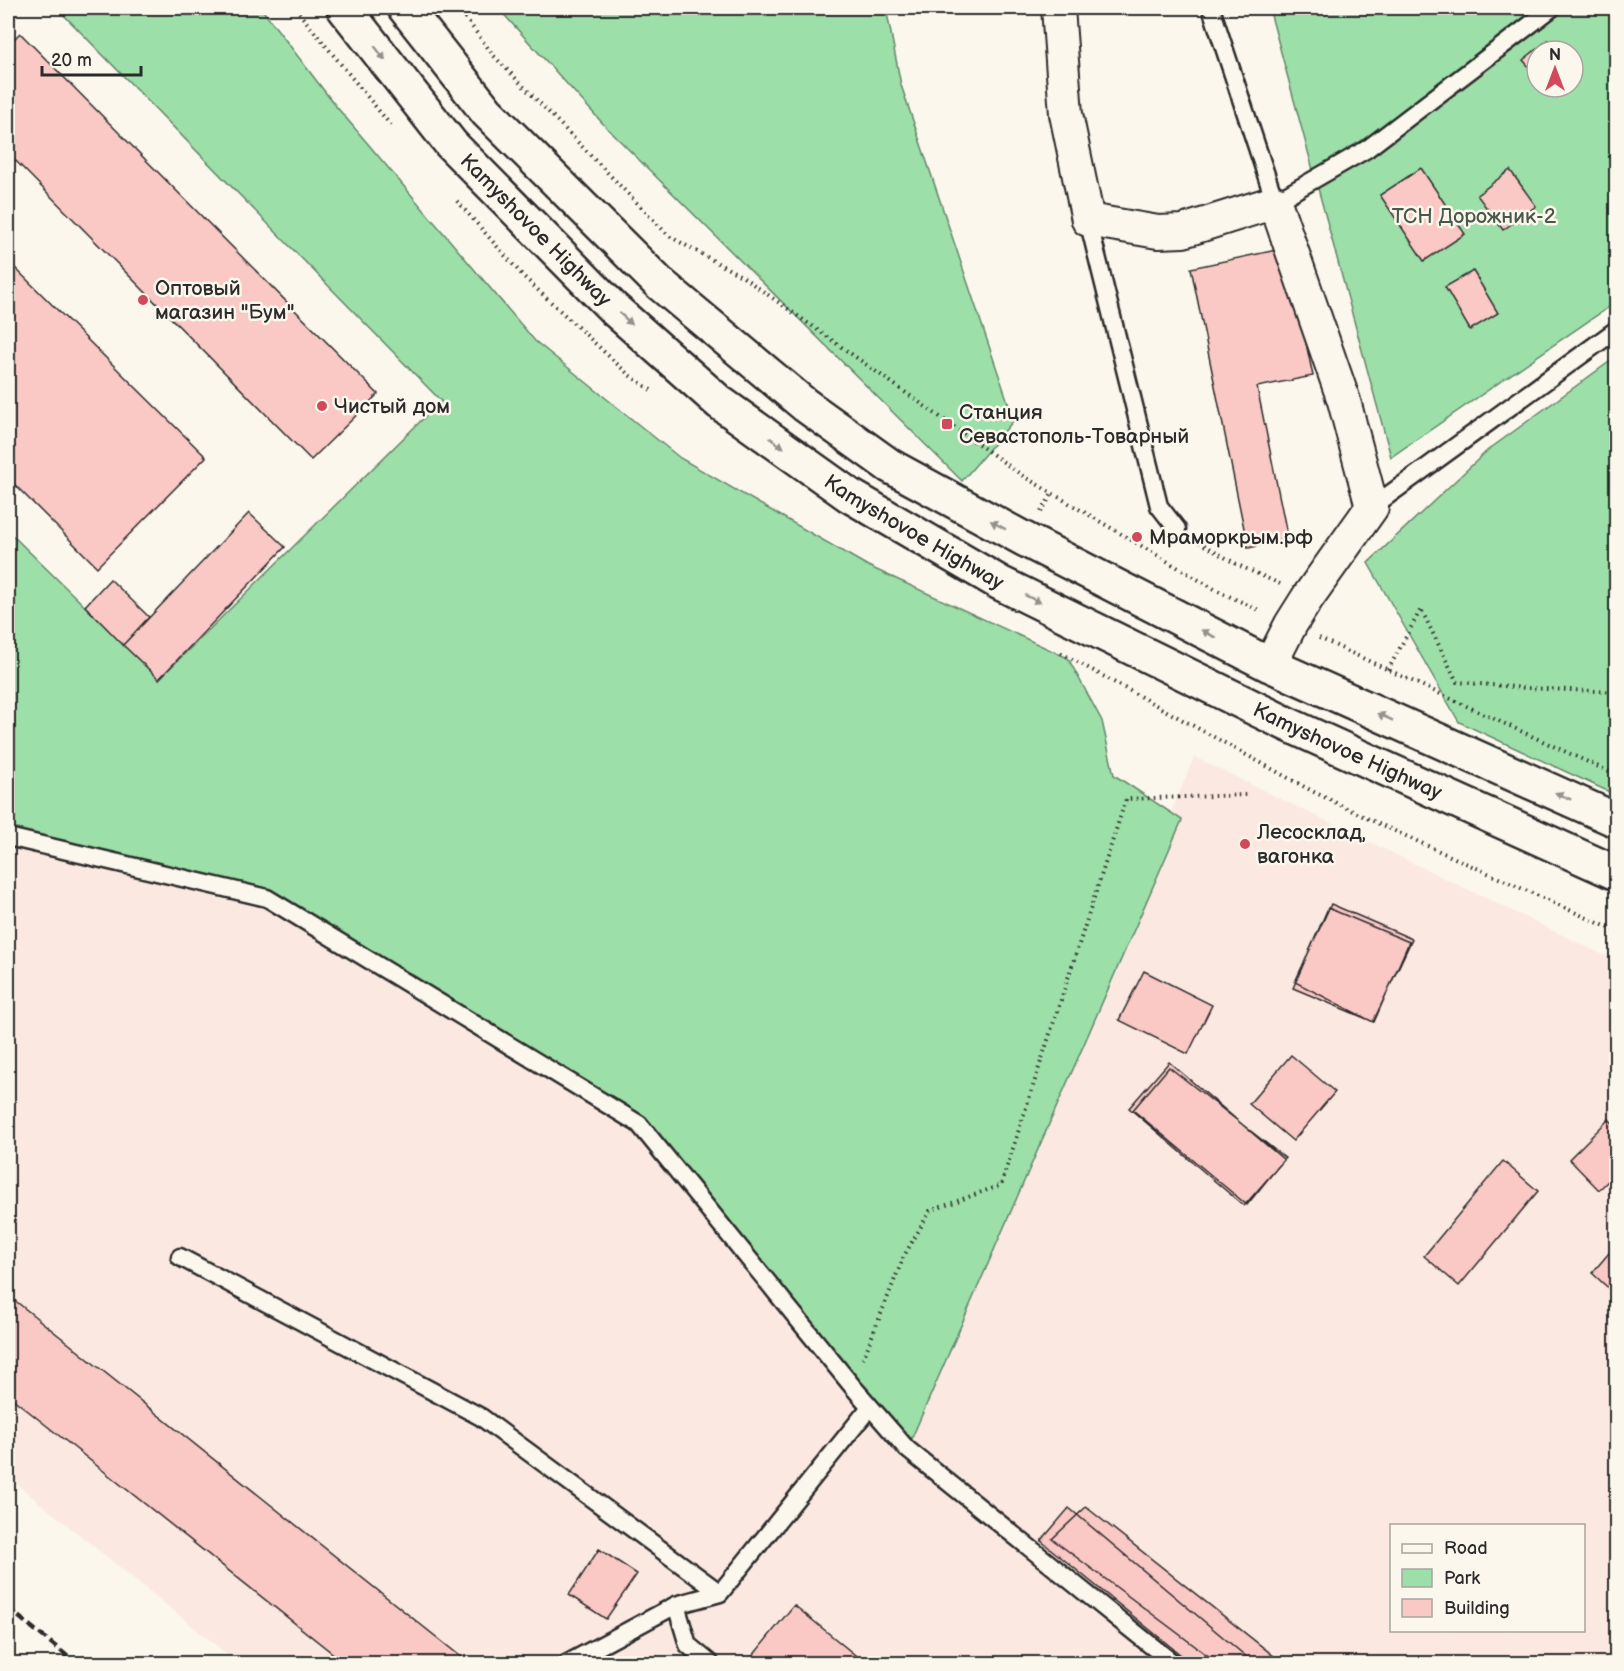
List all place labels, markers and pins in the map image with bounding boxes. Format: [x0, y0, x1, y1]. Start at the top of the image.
place label: Оптовый магазин "Бум" [155, 276, 294, 325]
marker: Оптовый магазин "Бум" [136, 293, 150, 307]
place label: Чистый дом [334, 394, 450, 419]
marker: Чистый дом [315, 399, 329, 413]
place label: Станция Севастополь-Товарный [959, 400, 1189, 449]
marker: Станция Севастополь-Товарный [940, 417, 954, 431]
place label: Мраморкрым.рф [1149, 525, 1313, 550]
marker: Мраморкрым.рф [1130, 530, 1144, 544]
place label: Лесосклад, вагонка [1256, 820, 1366, 869]
marker: Лесосклад, вагонка [1238, 837, 1252, 851]

